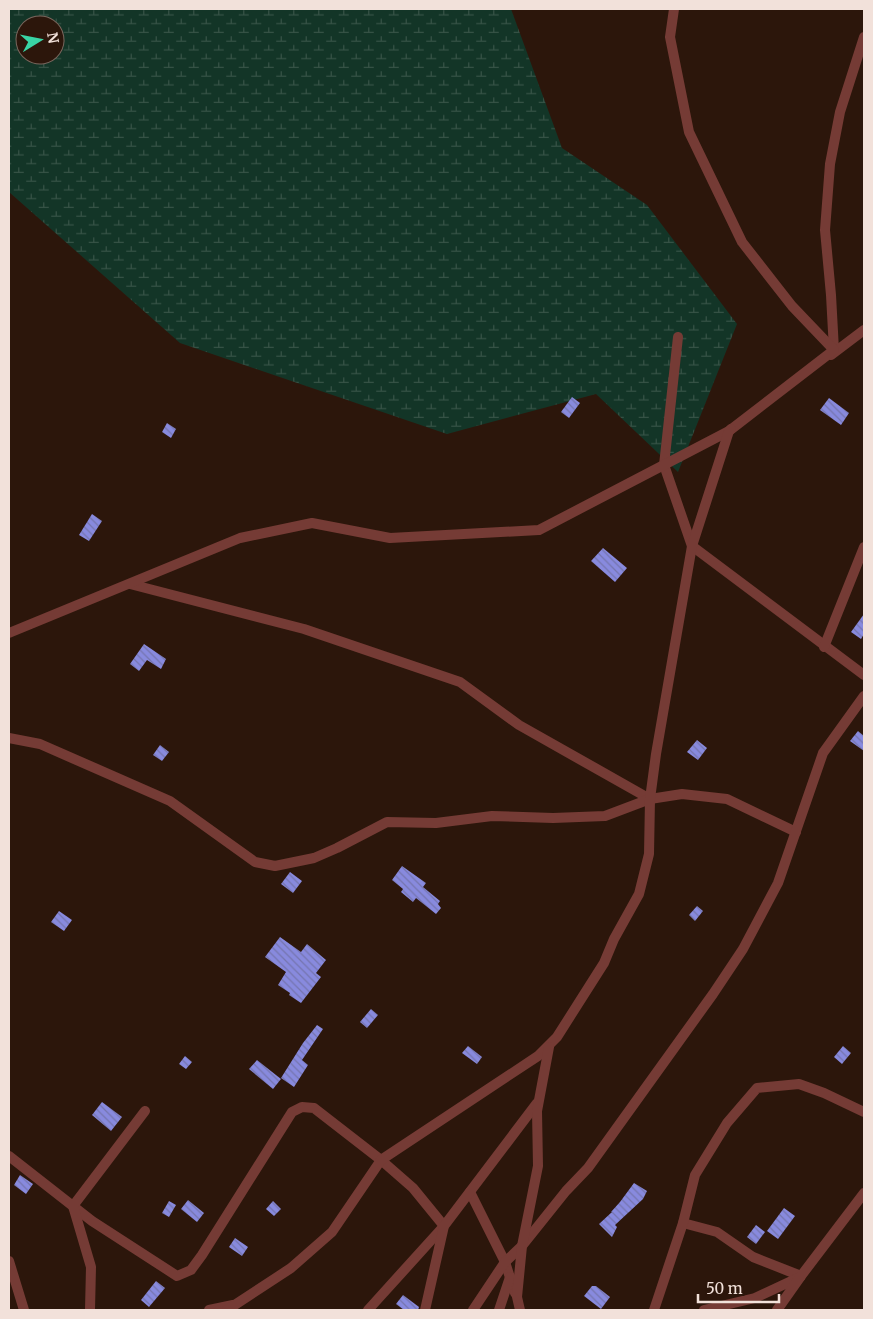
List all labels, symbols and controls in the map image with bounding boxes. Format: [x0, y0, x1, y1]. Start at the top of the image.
north arrow [15, 15, 65, 65]
text: N [43, 31, 63, 45]
scale bar [698, 1272, 779, 1304]
text: 50 m [706, 1279, 743, 1298]

